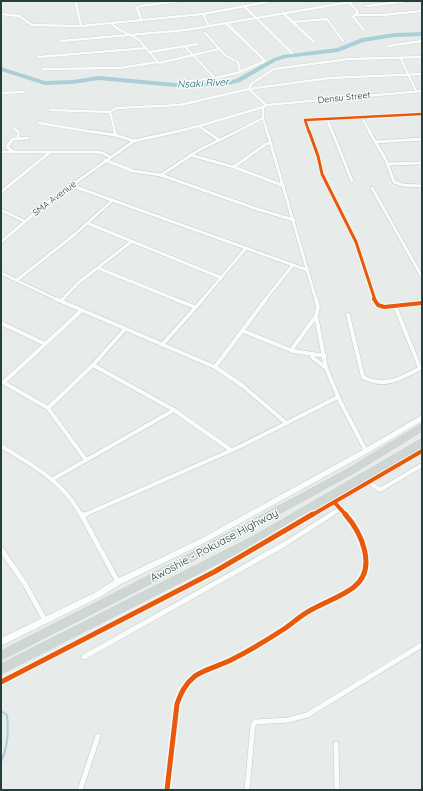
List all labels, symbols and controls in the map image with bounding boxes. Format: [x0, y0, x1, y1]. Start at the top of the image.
water label: Nsaki River [177, 75, 230, 91]
street label: Densu Street [317, 89, 371, 105]
street label: SMA Avenue [30, 178, 78, 218]
street label: Awoshie - Pokuase Highway [148, 505, 280, 585]

